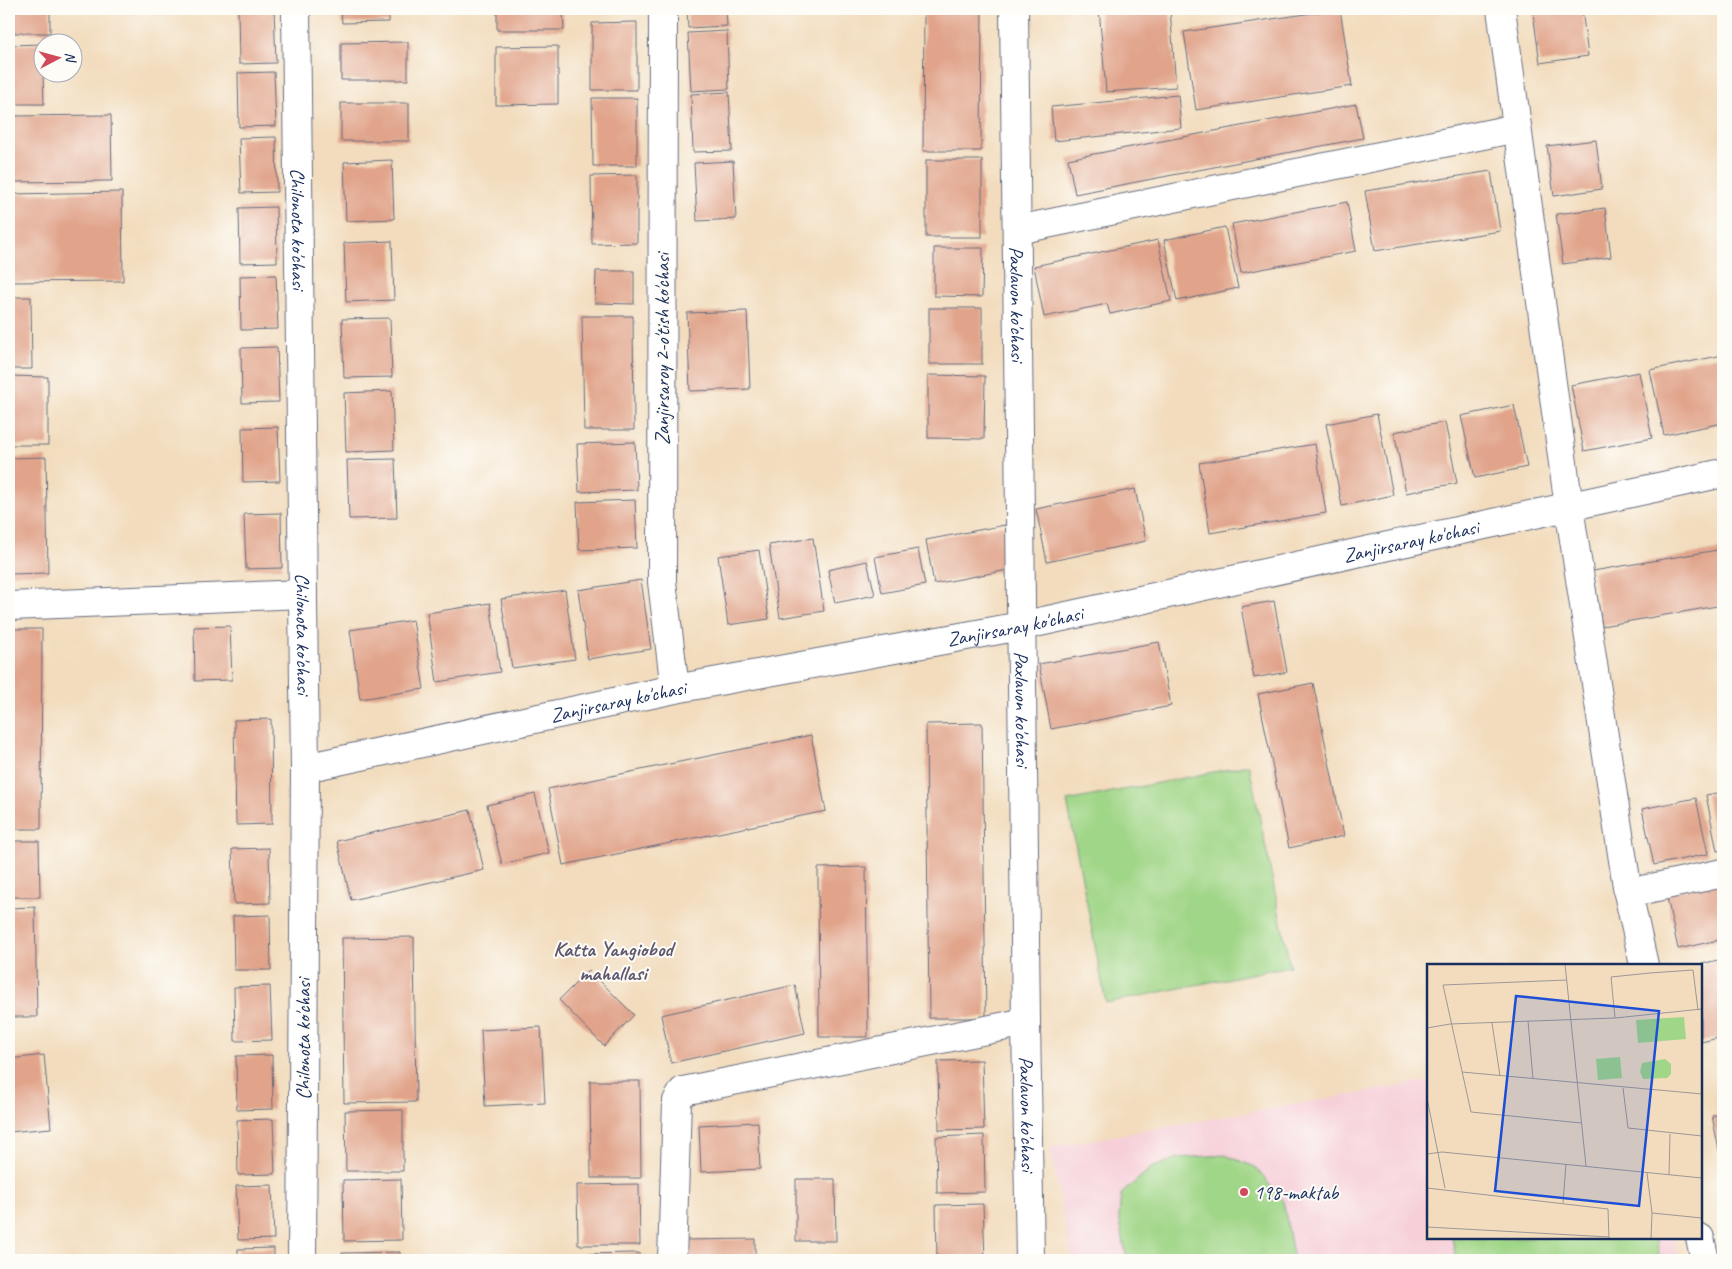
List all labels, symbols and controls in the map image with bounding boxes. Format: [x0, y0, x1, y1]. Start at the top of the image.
north arrow [32, 32, 82, 82]
text: N [62, 51, 80, 64]
street label: Chilonota ko'chasi [285, 168, 311, 292]
street label: Paxlavon ko'chasi [1004, 246, 1030, 364]
street label: Zanjirsaroy 2-o'tish ko'chasi [650, 251, 675, 445]
street label: Zanjirsaray ko'chasi [1341, 514, 1483, 568]
street label: Chilonota ko'chasi [290, 573, 316, 697]
street label: Zanjirsaray ko'chasi [945, 600, 1087, 652]
street label: Paxlavon ko'chasi [1009, 651, 1035, 769]
street label: Zanjirsaray ko'chasi [548, 675, 690, 728]
district label: Katta Yangiobod mahallasi [553, 936, 676, 986]
inset map [1427, 964, 1702, 1239]
street label: Chilonota ko'chasi [291, 976, 316, 1100]
street label: Paxlavon ko'chasi [1014, 1056, 1041, 1174]
place label: 198-maktab [1254, 1180, 1339, 1205]
marker: 198-maktab [1238, 1186, 1250, 1198]

